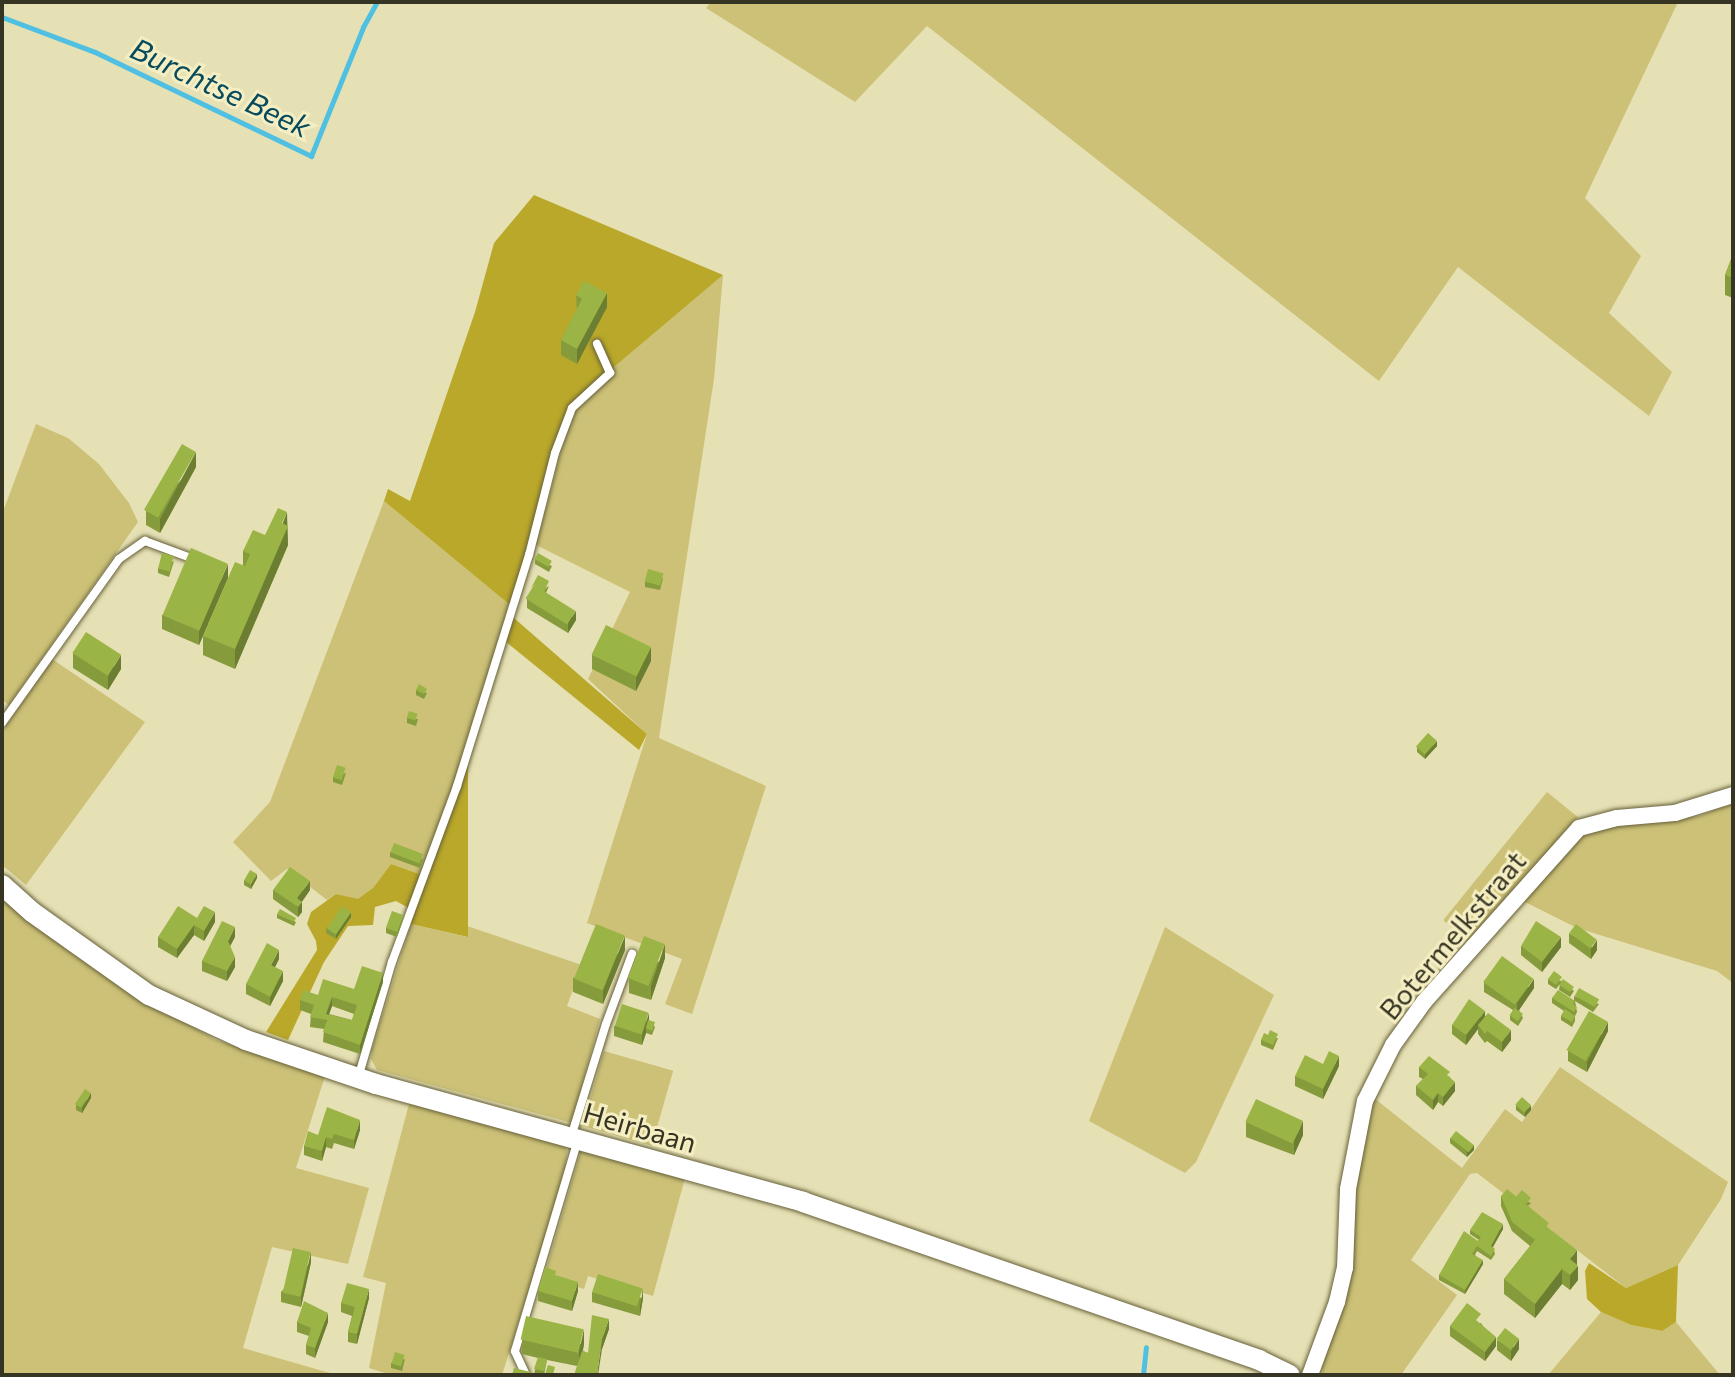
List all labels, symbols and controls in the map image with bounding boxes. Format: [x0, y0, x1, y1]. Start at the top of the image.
water label: Burchtse Beek [125, 30, 317, 144]
street label: Botermelkstraat [1372, 844, 1532, 1026]
street label: Heirbaan [580, 1095, 700, 1159]

